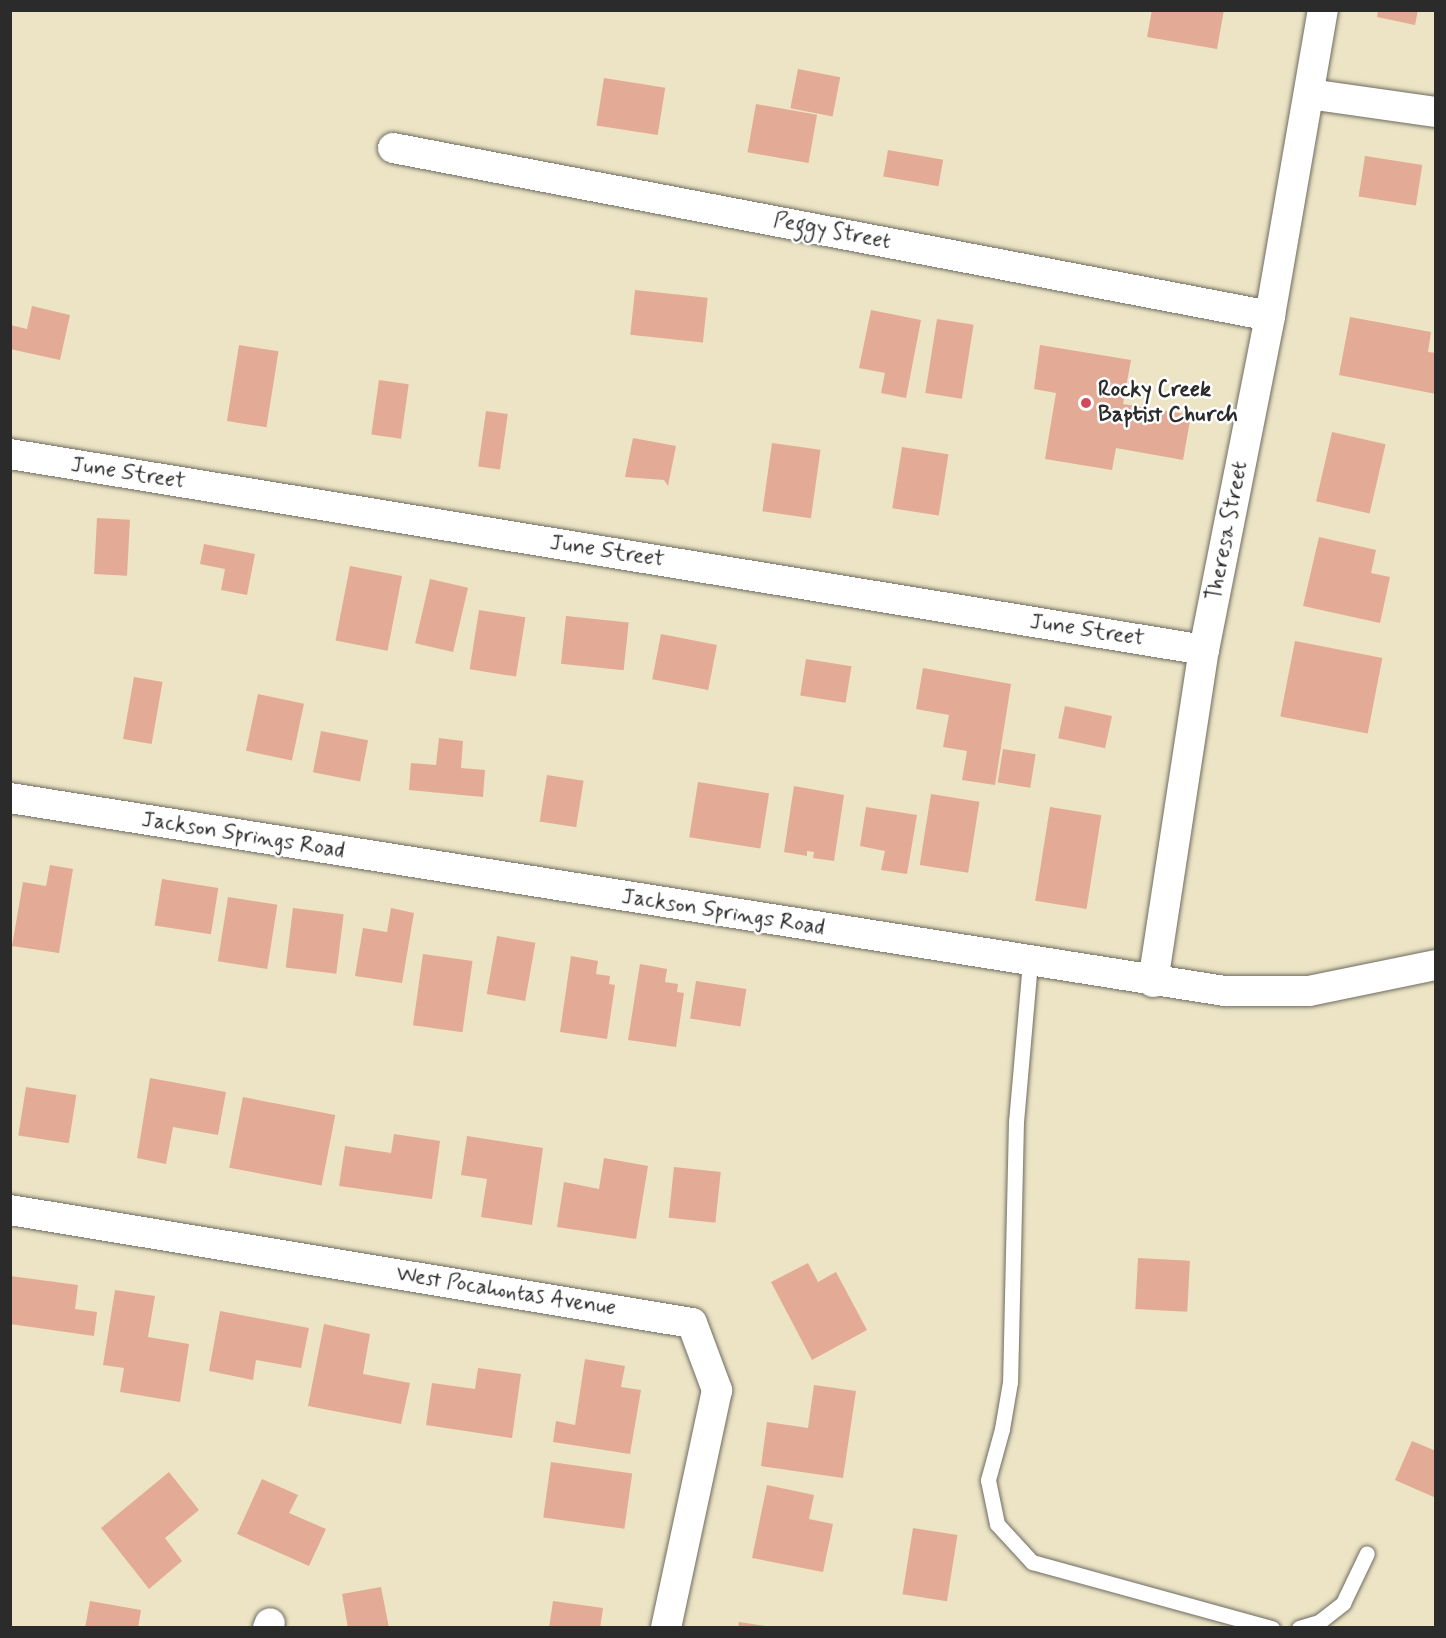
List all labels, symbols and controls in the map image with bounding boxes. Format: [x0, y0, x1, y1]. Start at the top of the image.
street label: Peggy Street [769, 207, 895, 257]
place label: Rocky Creek Baptist Church [1098, 377, 1238, 428]
marker: Rocky Creek Baptist Church [1079, 396, 1093, 410]
street label: June Street [69, 452, 187, 496]
street label: Theresa Street [1201, 457, 1255, 605]
street label: June Street [548, 530, 666, 574]
street label: June Street [1028, 609, 1146, 653]
street label: Jackson Springs Road [143, 807, 343, 865]
street label: Jackson Springs Road [623, 884, 823, 942]
street label: West Pocahontas Avenue [393, 1261, 619, 1323]

